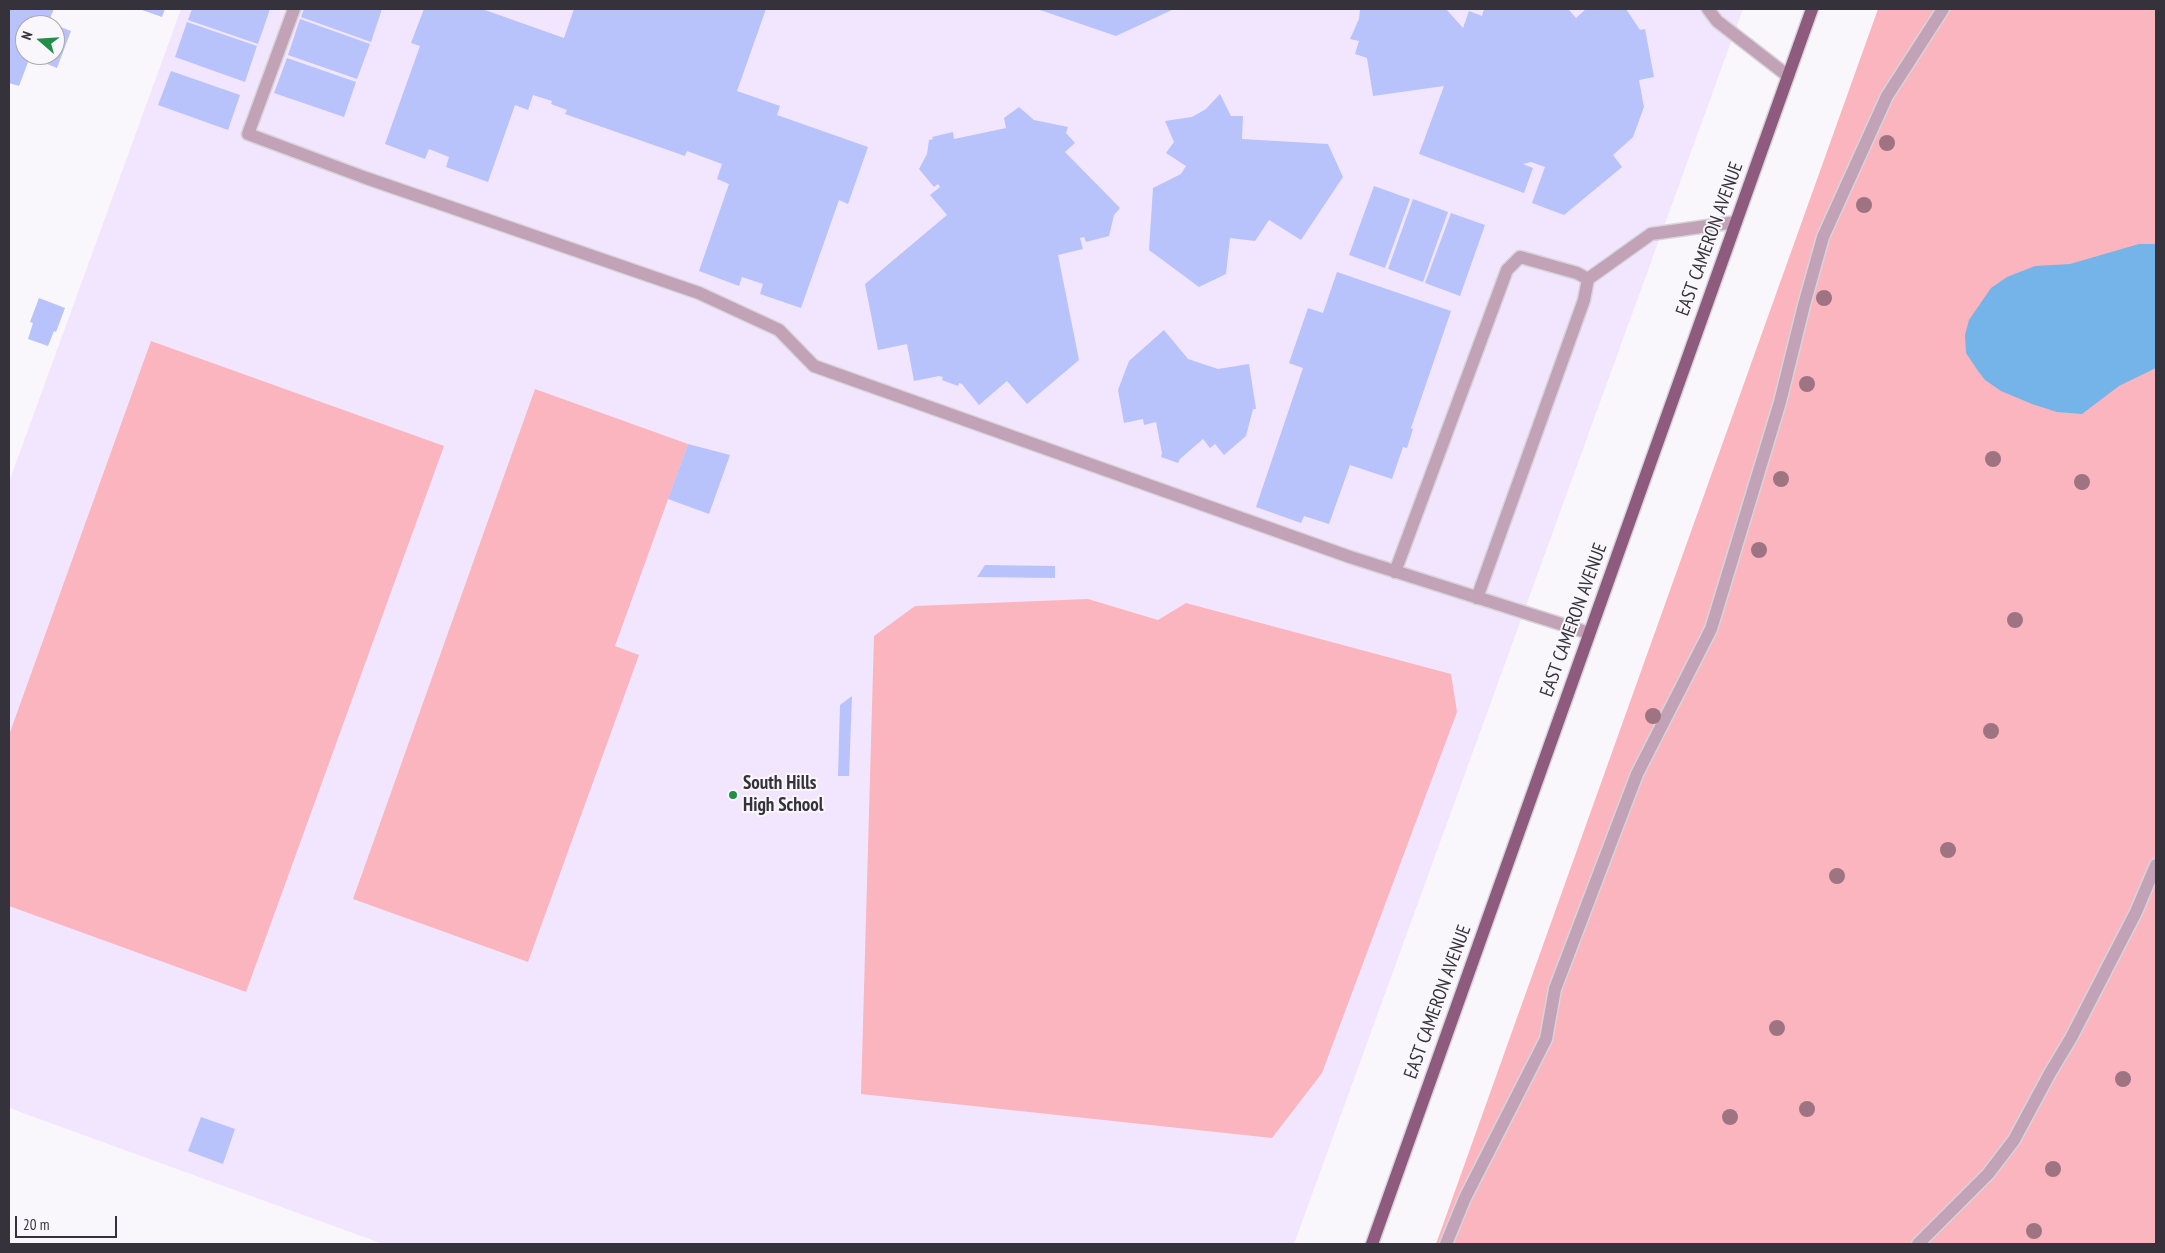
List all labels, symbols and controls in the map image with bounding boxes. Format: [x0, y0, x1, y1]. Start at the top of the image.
north arrow [15, 15, 65, 65]
text: N [17, 29, 37, 42]
street label: EAST CAMERON AVENUE [1672, 159, 1748, 319]
street label: EAST CAMERON AVENUE [1536, 540, 1612, 700]
place label: South Hills High School [743, 773, 823, 817]
marker: South Hills High School [727, 789, 739, 801]
street label: EAST CAMERON AVENUE [1400, 922, 1476, 1082]
scale bar [18, 1206, 120, 1238]
text: 20 m [23, 1215, 49, 1234]

